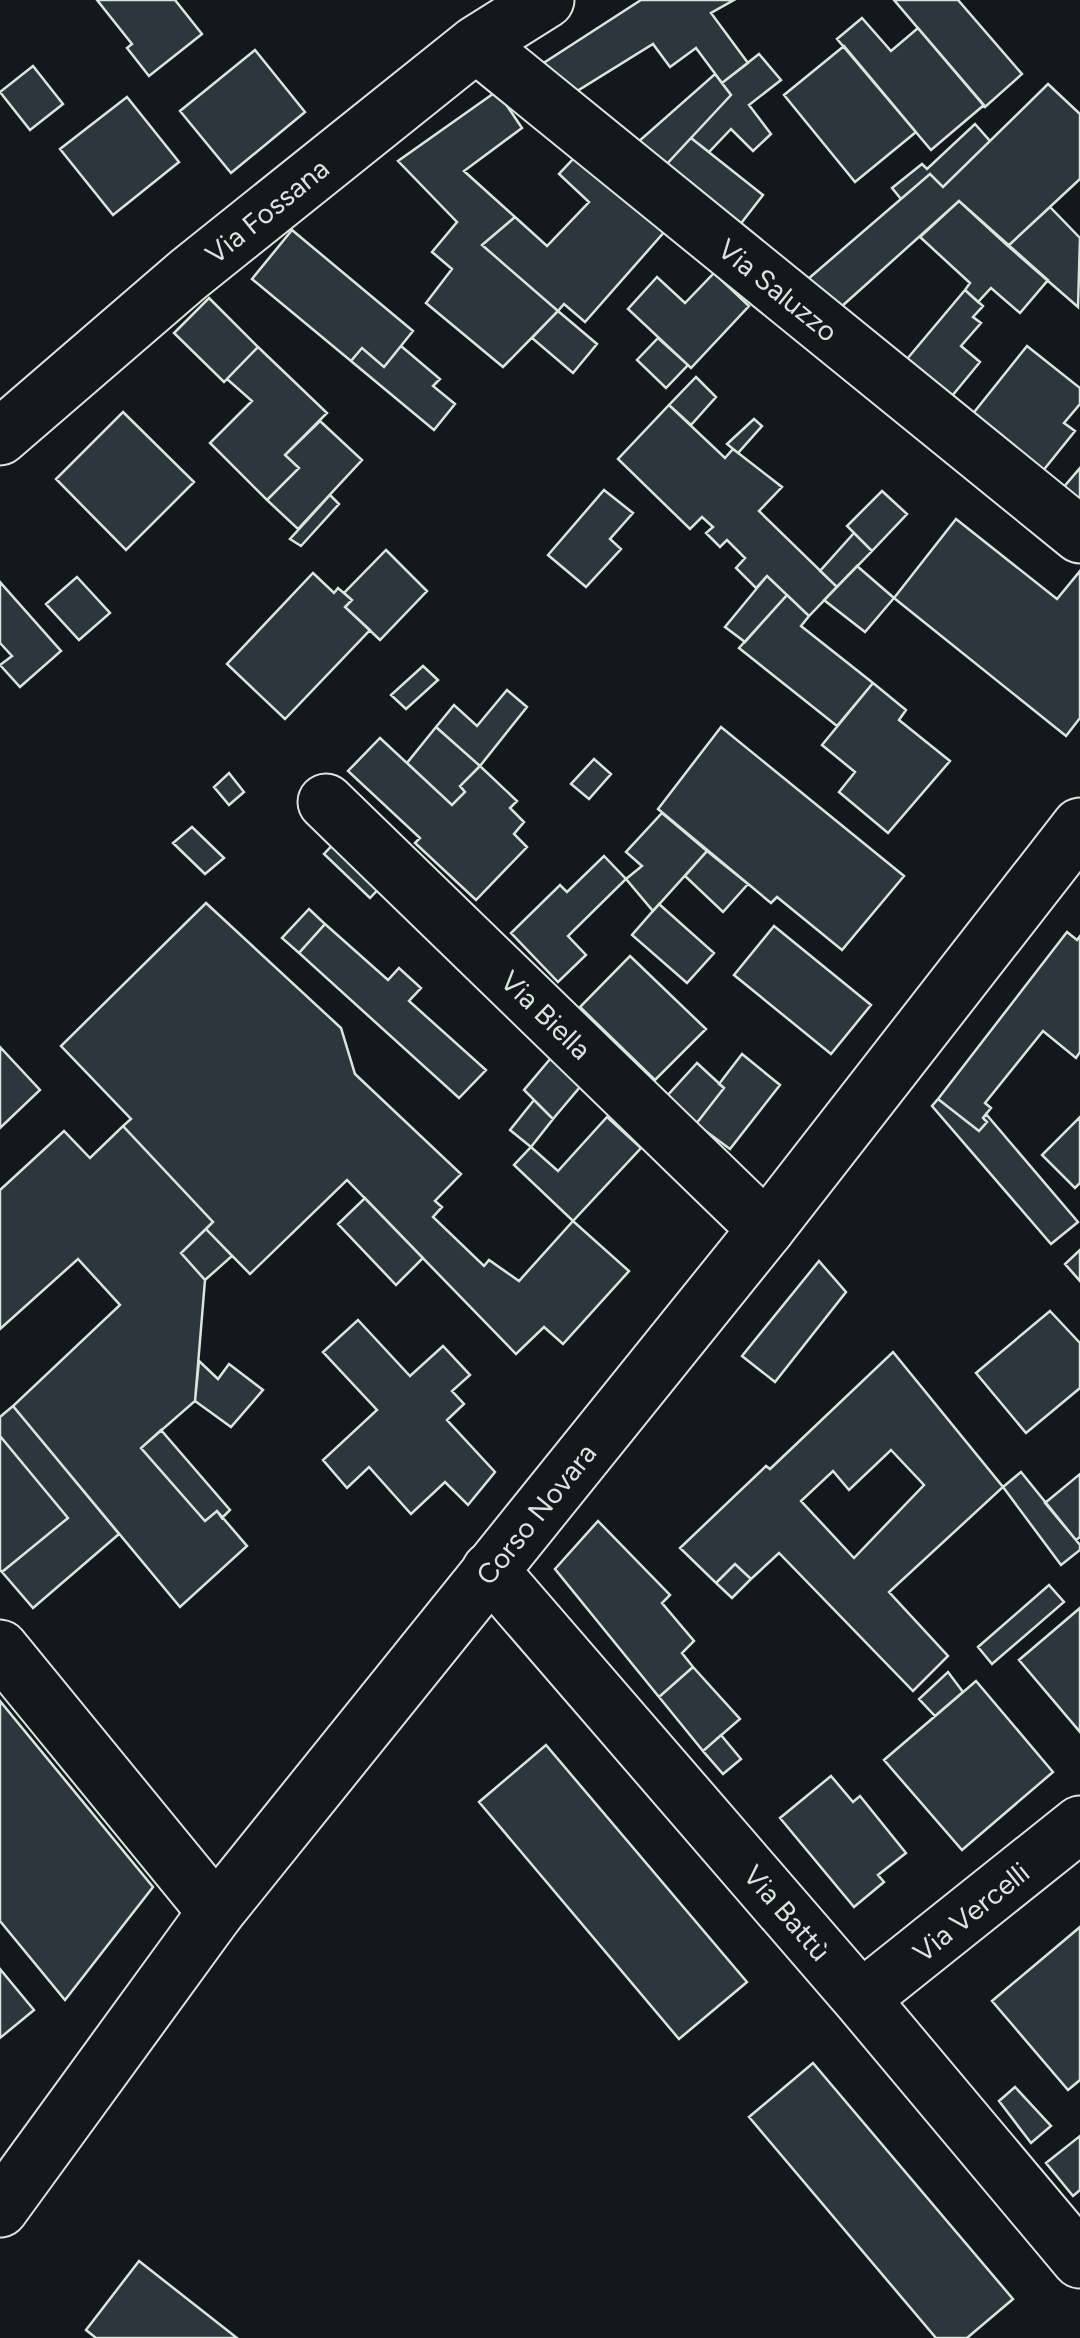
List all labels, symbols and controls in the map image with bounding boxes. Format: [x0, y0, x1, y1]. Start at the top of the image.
street label: Via Fossana [199, 151, 335, 271]
street label: Via Saluzzo [711, 231, 845, 349]
street label: Via Biella [494, 964, 598, 1066]
street label: Corso Novara [469, 1437, 603, 1591]
street label: Via Vercelli [906, 1855, 1036, 1969]
street label: Via Battù [736, 1858, 838, 1968]

